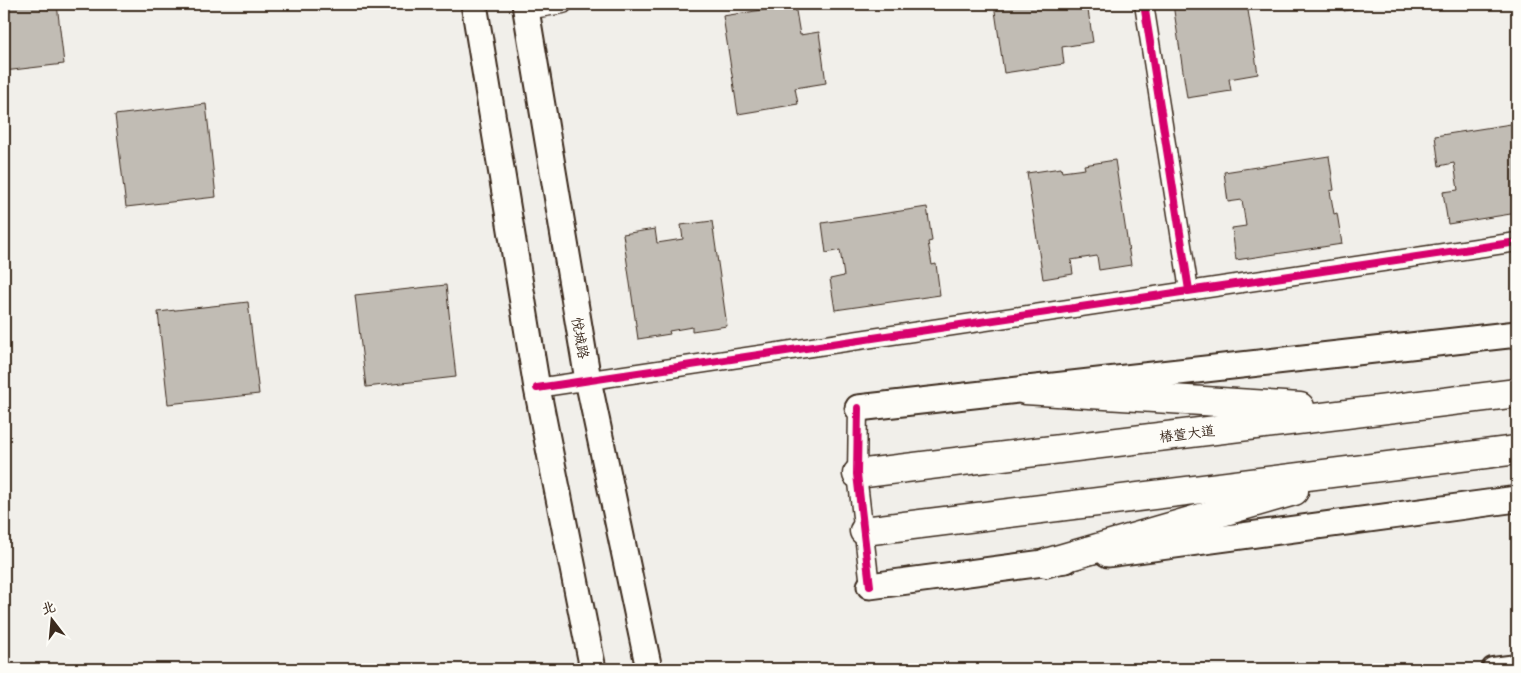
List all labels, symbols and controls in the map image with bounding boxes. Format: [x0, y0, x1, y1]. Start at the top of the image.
street label: 悦城路 [567, 315, 595, 361]
street label: 椿萱大道 [1158, 419, 1216, 447]
text: 北 [39, 595, 58, 619]
north arrow [28, 596, 78, 646]

